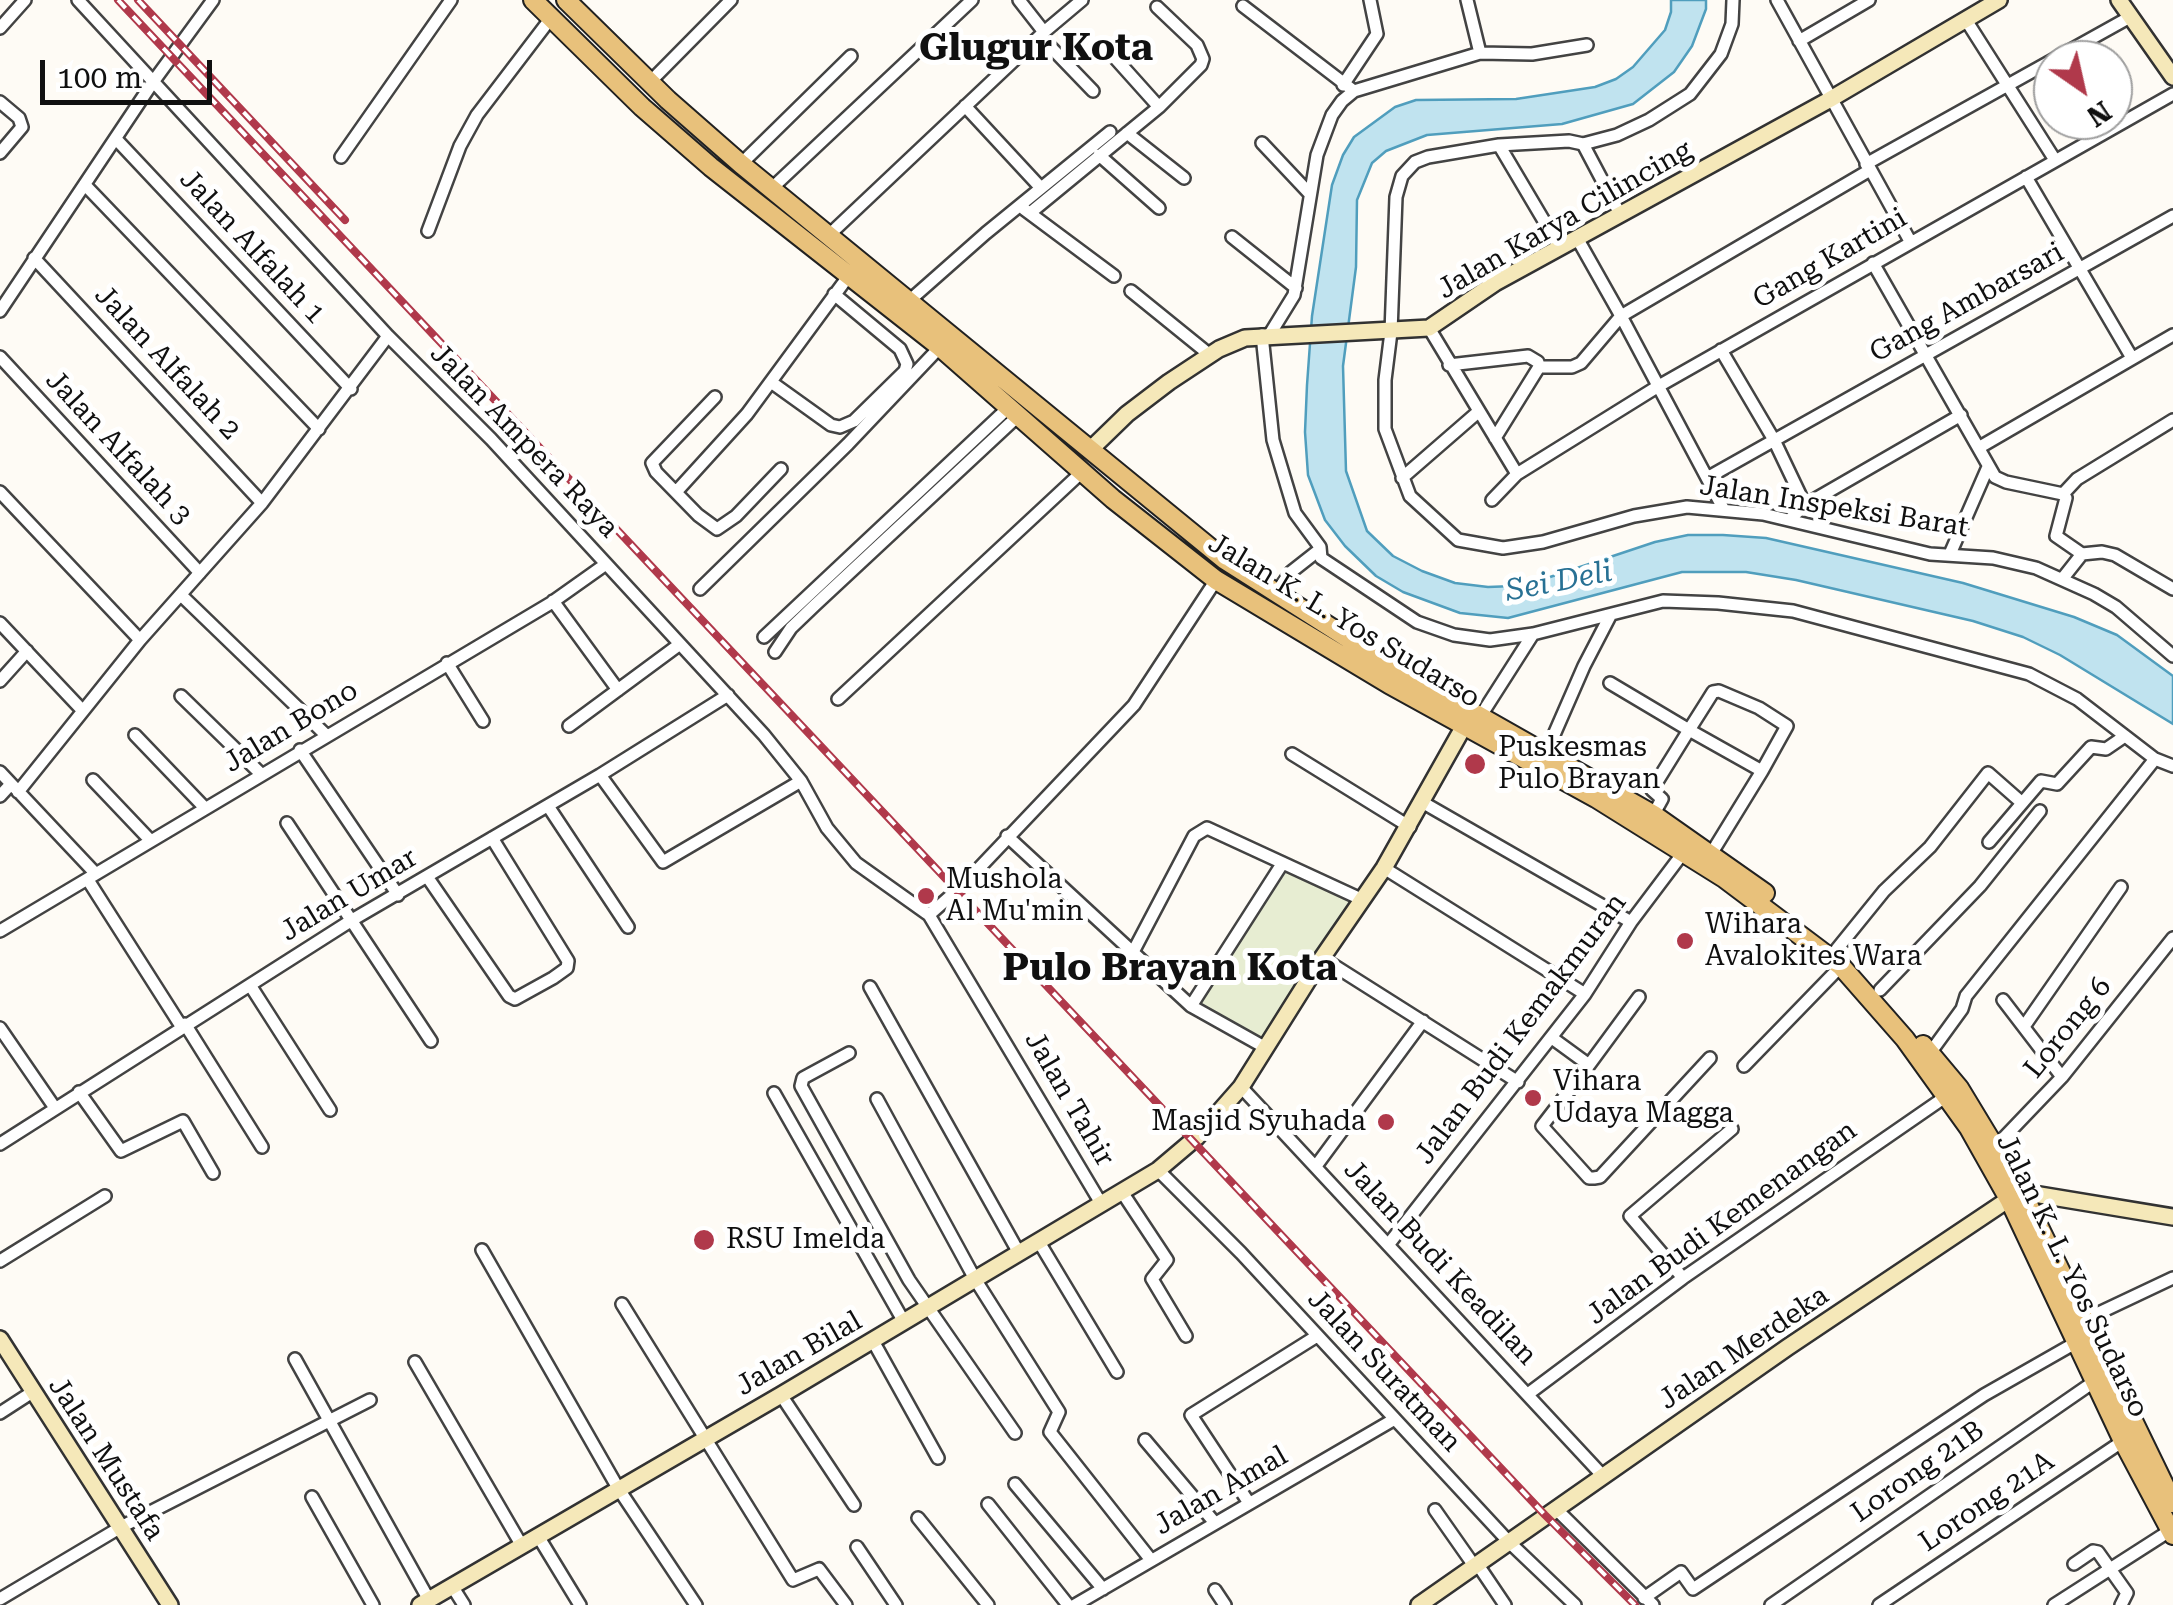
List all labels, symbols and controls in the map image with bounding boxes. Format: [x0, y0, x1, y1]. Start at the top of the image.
district label: Glugur Kota [919, 26, 1153, 72]
scale bar [45, 40, 218, 102]
north arrow [2033, 40, 2133, 140]
text: 100 m [57, 60, 142, 95]
text: N [2081, 94, 2117, 133]
street label: Jalan Karya Cilincing [1432, 133, 1698, 307]
street label: Jalan Alfalah 1 [172, 163, 332, 331]
street label: Gang Kartini [1747, 201, 1913, 317]
street label: Gang Ambarsari [1864, 236, 2070, 370]
street label: Jalan Alfalah 2 [87, 279, 247, 447]
street label: Jalan Ampera Raya [423, 337, 625, 545]
street label: Jalan Alfalah 3 [38, 364, 198, 532]
street label: Jalan Inspeksi Barat [1697, 469, 1971, 545]
street label: Jalan K. L. Yos Sudarso [1202, 527, 1486, 715]
water label: Sei Deli [1503, 554, 1615, 610]
street label: Jalan Bono [218, 674, 364, 780]
place label: Puskesmas Pulo Brayan [1498, 731, 1660, 797]
marker: Puskesmas Pulo Brayan [1462, 751, 1488, 777]
street label: Jalan Umar [275, 841, 423, 949]
place label: Mushola Al Mu'min [946, 863, 1084, 929]
marker: Mushola Al Mu'min [915, 885, 937, 907]
street label: Jalan Budi Kemakmuran [1408, 887, 1634, 1171]
place label: Wihara Avalokites Wara [1705, 908, 1922, 974]
marker: Wihara Avalokites Wara [1674, 930, 1696, 952]
district label: Pulo Brayan Kota [1002, 946, 1338, 992]
street label: Lorong 6 [2017, 971, 2119, 1085]
street label: Jalan Tahir [1017, 1026, 1121, 1172]
place label: Vihara Udaya Magga [1553, 1065, 1734, 1131]
marker: Vihara Udaya Magga [1522, 1087, 1544, 1109]
place label: Masjid Syuhada [1151, 1105, 1366, 1139]
marker: Masjid Syuhada [1375, 1111, 1397, 1133]
street label: Jalan Budi Kemenangan [1581, 1114, 1863, 1332]
street label: Jalan K. L. Yos Sudarso [1989, 1129, 2155, 1423]
street label: Jalan Budi Keadilan [1336, 1154, 1544, 1372]
place label: RSU Imelda [726, 1223, 885, 1257]
marker: RSU Imelda [691, 1227, 717, 1253]
street label: Jalan Merdeka [1653, 1279, 1835, 1417]
street label: Jalan Suratman [1300, 1283, 1468, 1459]
street label: Jalan Bilal [730, 1305, 868, 1403]
street label: Jalan Mustafa [41, 1371, 171, 1547]
street label: Lorong 21B [1845, 1414, 1991, 1530]
street label: Jalan Amal [1148, 1439, 1294, 1543]
street label: Lorong 21A [1913, 1445, 2061, 1559]

